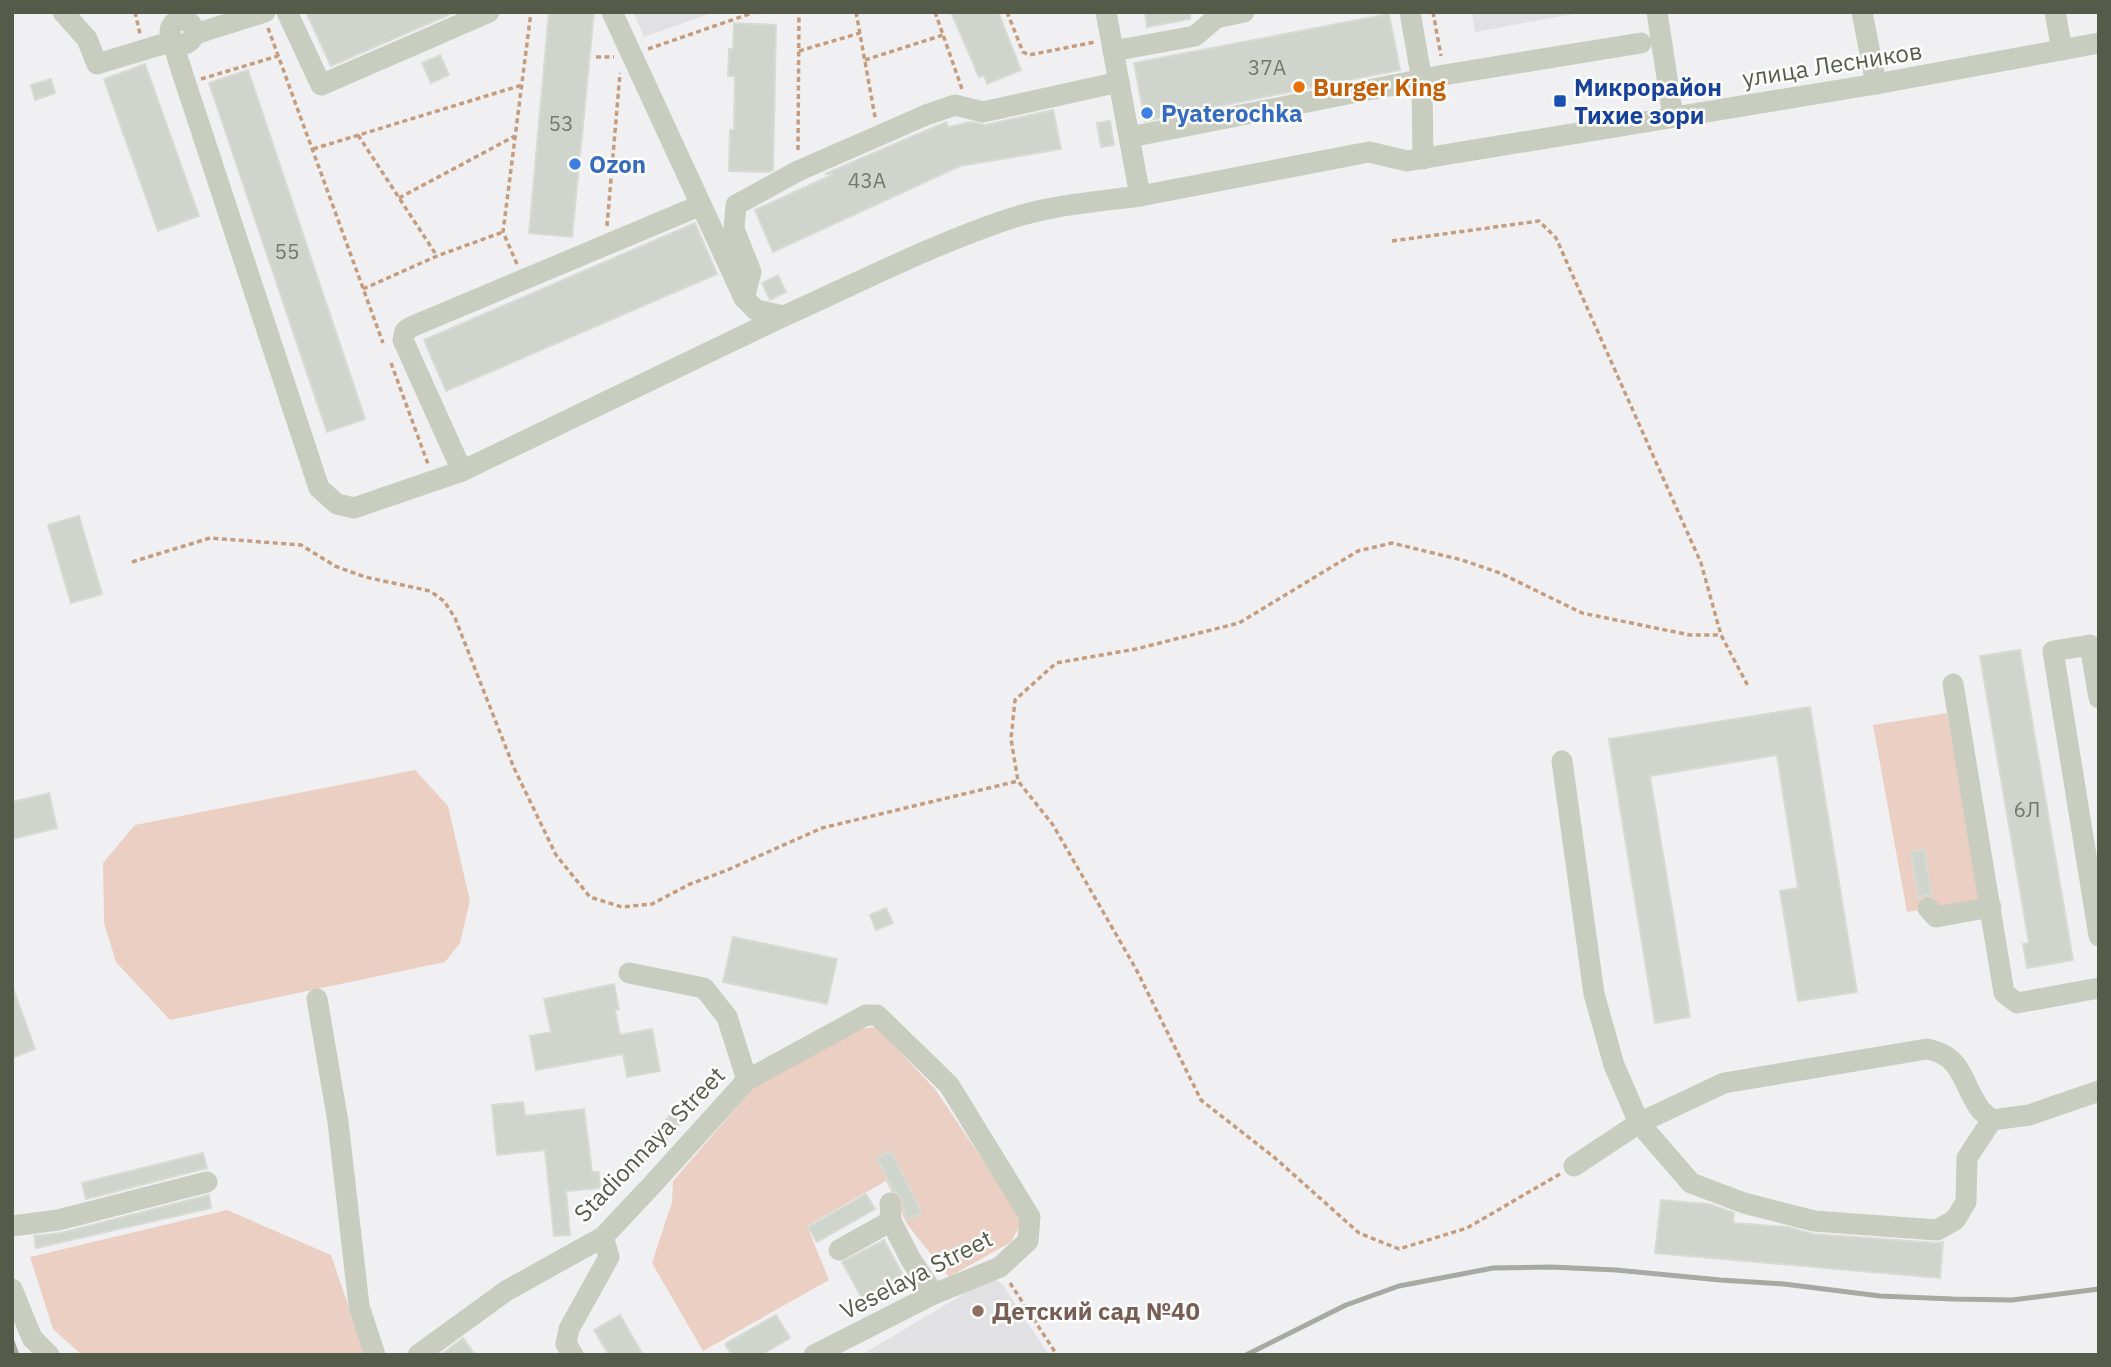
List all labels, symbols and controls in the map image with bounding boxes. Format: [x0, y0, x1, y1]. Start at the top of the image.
street label: улица Лесников [1740, 34, 1924, 94]
house number: 37А [1248, 53, 1286, 81]
place label: Burger King [1313, 71, 1446, 103]
place label: Микрорайон Тихие зори [1574, 71, 1722, 131]
marker: Burger King [1291, 79, 1307, 95]
marker: Микрорайон Тихие зори [1552, 93, 1568, 109]
place label: Pyaterochka [1161, 97, 1303, 129]
marker: Pyaterochka [1139, 105, 1155, 121]
house number: 53 [548, 109, 574, 137]
place label: Ozon [589, 148, 646, 180]
marker: Ozon [567, 156, 583, 172]
house number: 43А [848, 166, 886, 194]
house number: 55 [274, 237, 300, 265]
house number: 6Л [2014, 795, 2040, 823]
street label: Stadionnaya Street [566, 1059, 732, 1229]
street label: Veselaya Street [834, 1222, 998, 1326]
place label: Детский сад №40 [992, 1295, 1200, 1327]
marker: Детский сад №40 [970, 1303, 986, 1319]

